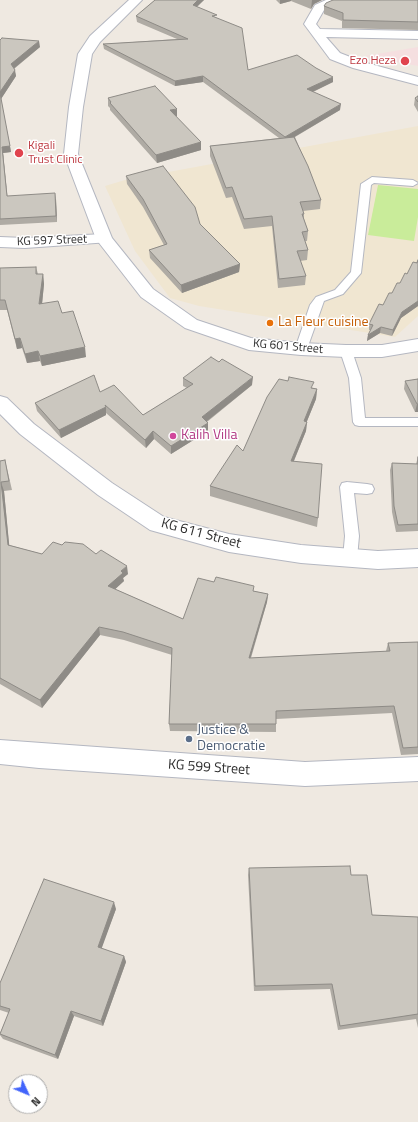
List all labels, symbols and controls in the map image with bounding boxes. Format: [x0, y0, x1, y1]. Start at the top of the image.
place label: Ezo Heza [349, 54, 396, 68]
marker: Ezo Heza [399, 55, 411, 67]
place label: Kigali Trust Clinic [28, 139, 82, 167]
marker: Kigali Trust Clinic [13, 147, 25, 159]
street label: KG 597 Street [17, 233, 87, 249]
place label: La Fleur cuisine [278, 315, 369, 331]
marker: La Fleur cuisine [265, 318, 275, 328]
street label: KG 601 Street [252, 337, 324, 357]
place label: Kalih Villa [181, 428, 238, 444]
marker: Kalih Villa [168, 431, 178, 441]
street label: KG 611 Street [159, 515, 243, 553]
place label: Justice & Democratie [197, 723, 265, 756]
marker: Justice & Democratie [184, 734, 194, 744]
street label: KG 599 Street [167, 757, 251, 779]
north arrow [8, 1074, 48, 1114]
text: N [28, 1093, 44, 1110]

